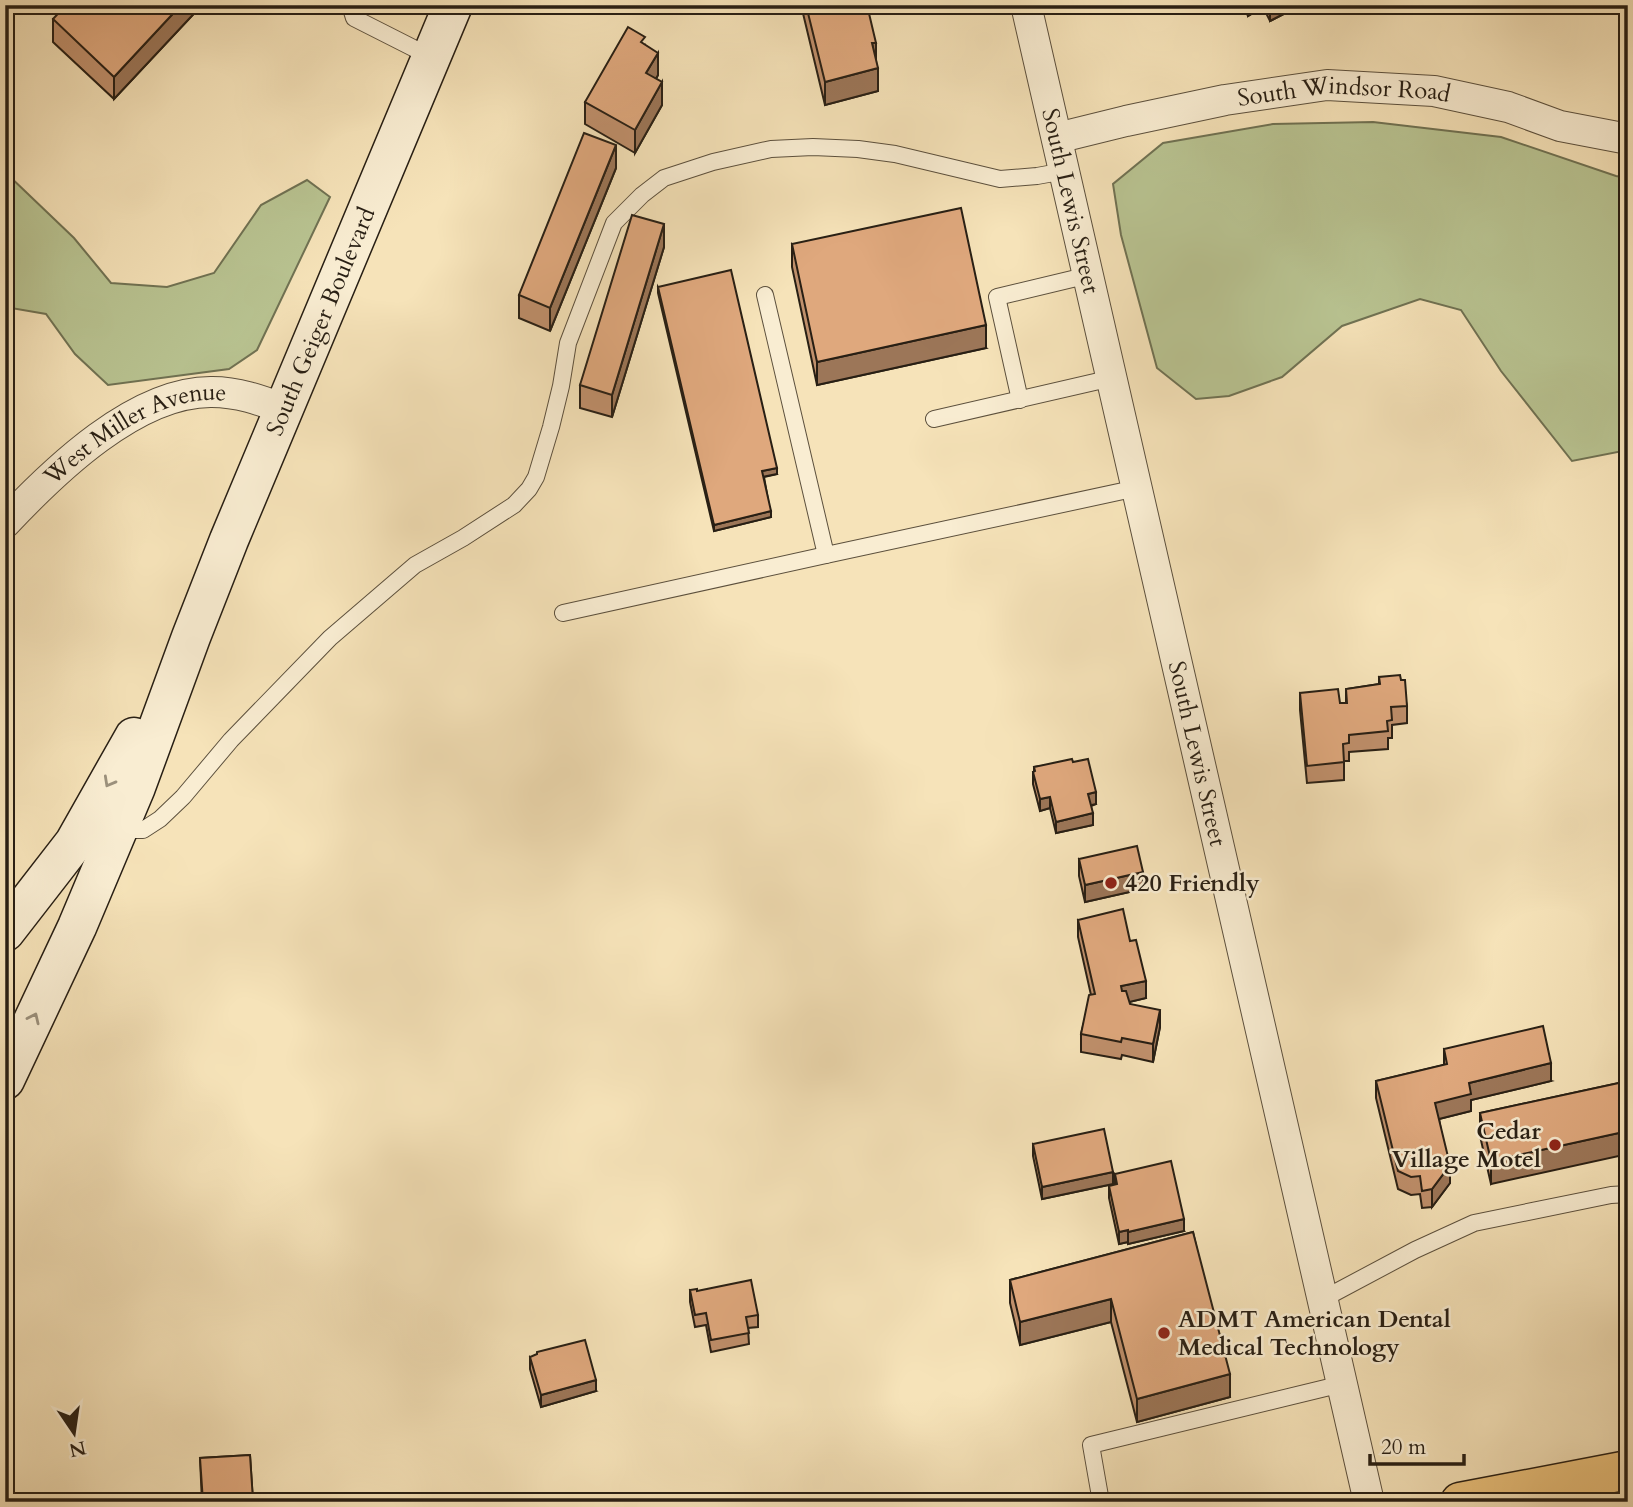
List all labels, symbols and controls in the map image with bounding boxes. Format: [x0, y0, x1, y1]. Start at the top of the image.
street label: South Windsor Road [1235, 68, 1454, 114]
street label: South Lewis Street [1034, 105, 1108, 297]
street label: South Geiger Boulevard [258, 202, 383, 441]
street label: West Miller Avenue [36, 375, 228, 493]
street label: South Lewis Street [1160, 658, 1235, 850]
one-way arrow [104, 775, 117, 787]
place label: 420 Friendly [1125, 867, 1260, 900]
marker: 420 Friendly [1103, 875, 1119, 891]
one-way arrow [26, 1013, 40, 1025]
place label: Cedar Village Motel [1392, 1115, 1541, 1176]
marker: Cedar Village Motel [1547, 1137, 1563, 1153]
place label: ADMT American Dental Medical Technology [1178, 1303, 1451, 1364]
marker: ADMT American Dental Medical Technology [1156, 1325, 1172, 1341]
north arrow [38, 1398, 108, 1468]
scale bar [1370, 1423, 1465, 1467]
text: 20 m [1381, 1433, 1426, 1462]
text: N [66, 1434, 89, 1463]

